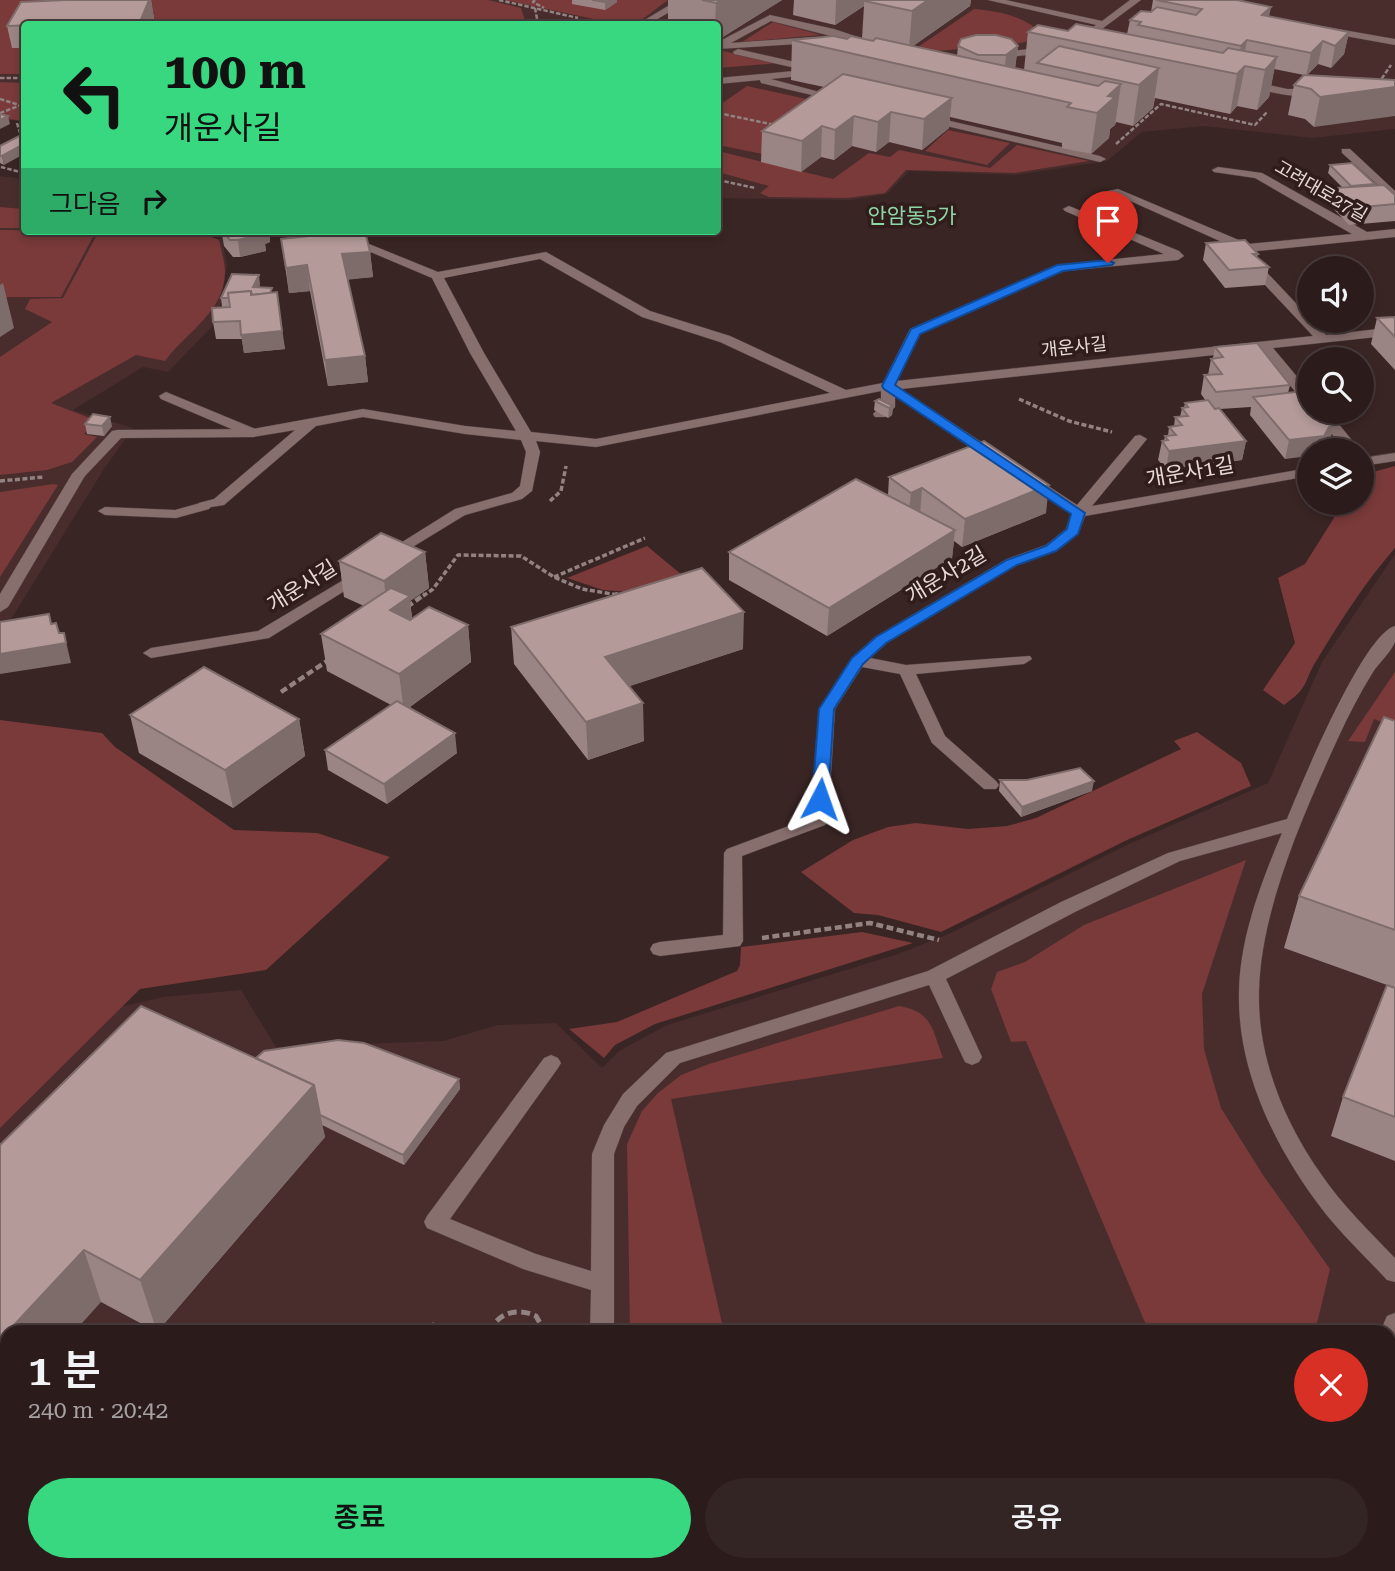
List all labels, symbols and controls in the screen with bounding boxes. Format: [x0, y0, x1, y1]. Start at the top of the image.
text: 100 m [164, 43, 306, 100]
icon: left [49, 49, 140, 140]
text: 개운사길 [164, 109, 282, 147]
street label: 고려대로27길 [1271, 156, 1371, 225]
icon: right [135, 182, 173, 220]
text: 그다음 [49, 189, 121, 219]
pin [1078, 191, 1138, 263]
icon: arrive [1089, 202, 1127, 240]
district label: 안암동5가 [867, 204, 957, 228]
map controls [1297, 256, 1374, 515]
button: sound [1297, 256, 1374, 333]
street label: 개운사길 [1040, 333, 1108, 360]
button: search [1297, 347, 1374, 424]
button: layers [1297, 438, 1374, 515]
street label: 개운사1길 [1144, 452, 1236, 492]
street label: 개운사2길 [902, 542, 990, 608]
street label: 개운사길 [263, 555, 341, 617]
position arrow [783, 762, 857, 836]
text: 1 분 [28, 1346, 101, 1395]
button: close [1294, 1348, 1368, 1422]
text: 240 m · 20:42 [28, 1397, 168, 1424]
button: 종료 [28, 1478, 691, 1558]
button: 공유 [705, 1478, 1368, 1558]

